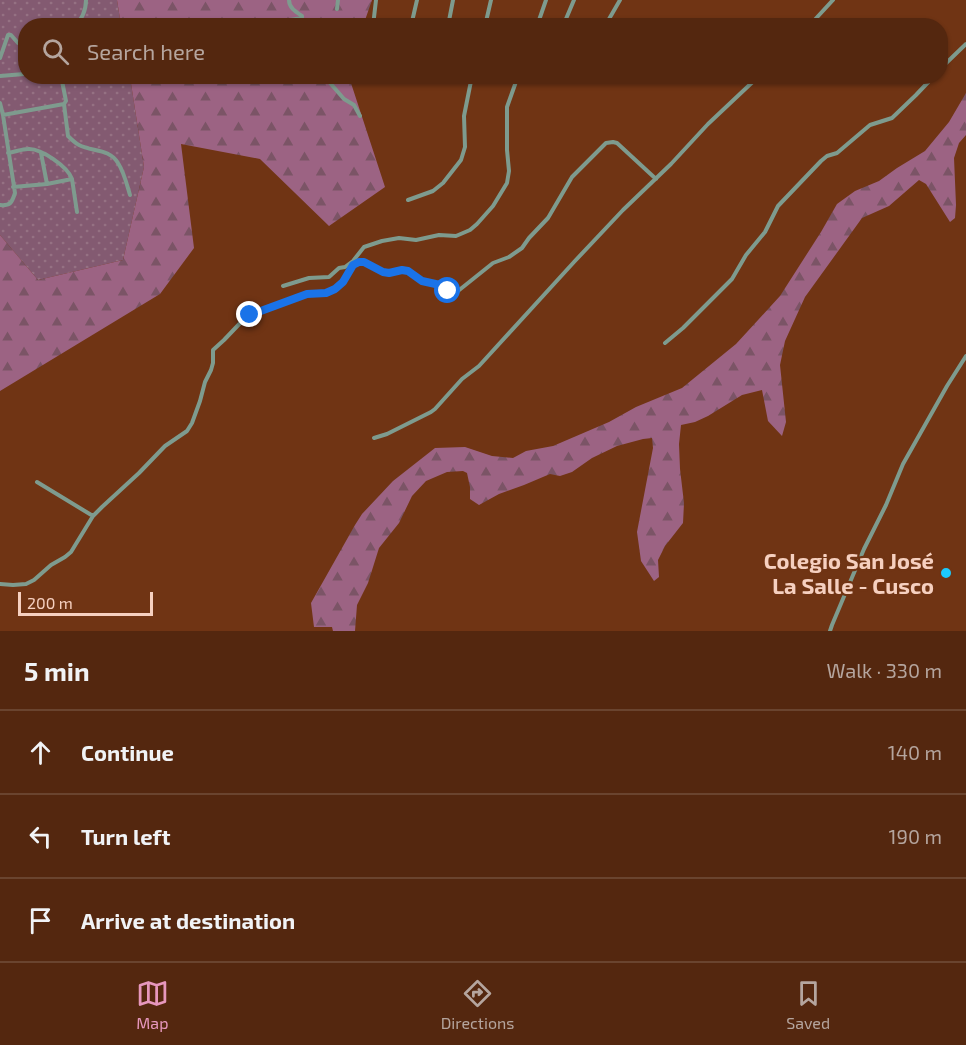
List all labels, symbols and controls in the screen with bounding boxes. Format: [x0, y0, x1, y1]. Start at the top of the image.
search box [18, 18, 948, 84]
icon: search [39, 35, 72, 68]
text: Search here [87, 38, 205, 64]
route start [434, 277, 460, 303]
route end [236, 301, 262, 327]
place label: Colegio San José La Salle - Cusco [764, 547, 934, 598]
marker: Colegio San José La Salle - Cusco [939, 566, 953, 580]
scale bar [18, 589, 153, 616]
text: 200 m [27, 593, 73, 612]
text: 5 min [24, 655, 90, 686]
text: Walk · 330 m [826, 658, 942, 682]
icon: ahead [24, 736, 57, 769]
text: Continue [81, 739, 174, 765]
text: 140 m [888, 740, 942, 764]
icon: left [24, 820, 57, 853]
text: Turn left [81, 823, 170, 849]
text: 190 m [889, 824, 942, 848]
icon: arrive [24, 904, 57, 937]
text: Arrive at destination [81, 907, 295, 933]
tab: Map [136, 977, 169, 1032]
tab: Directions [441, 977, 514, 1032]
tab: Saved [786, 977, 830, 1032]

